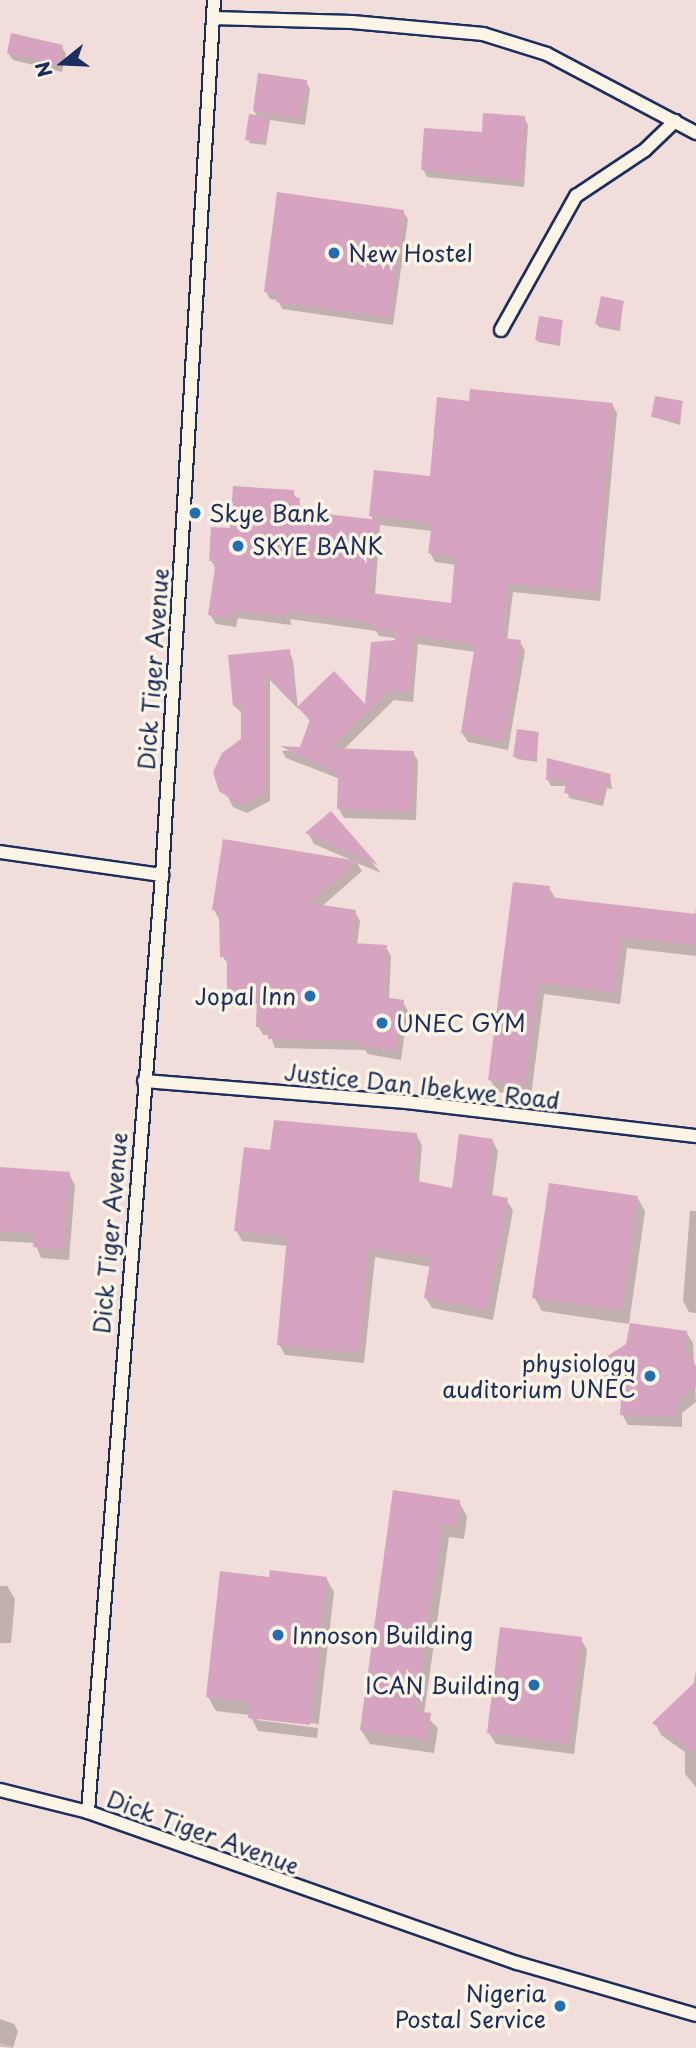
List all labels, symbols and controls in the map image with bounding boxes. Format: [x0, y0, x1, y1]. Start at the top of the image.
north arrow [28, 28, 98, 98]
text: N [27, 58, 59, 81]
place label: New Hostel [348, 239, 473, 267]
marker: New Hostel [326, 245, 342, 261]
place label: Skye Bank [209, 499, 330, 527]
marker: Skye Bank [187, 505, 203, 521]
place label: SKYE BANK [252, 532, 386, 560]
marker: SKYE BANK [230, 538, 246, 554]
street label: Dick Tiger Avenue [132, 568, 174, 770]
place label: Jopal Inn [194, 982, 296, 1010]
marker: Jopal Inn [302, 988, 318, 1004]
place label: UNEC GYM [396, 1009, 525, 1037]
marker: UNEC GYM [374, 1015, 390, 1031]
street label: Justice Dan Ibekwe Road [283, 1058, 561, 1114]
street label: Dick Tiger Avenue [87, 1132, 133, 1334]
place label: physiology auditorium UNEC [441, 1349, 636, 1403]
marker: physiology auditorium UNEC [642, 1368, 658, 1384]
place label: Innoson Building [292, 1621, 475, 1649]
marker: Innoson Building [270, 1627, 286, 1643]
place label: ICAN Building [363, 1671, 520, 1699]
marker: ICAN Building [526, 1677, 542, 1693]
street label: Dick Tiger Avenue [104, 1785, 302, 1879]
place label: Nigeria Postal Service [394, 1979, 546, 2033]
marker: Nigeria Postal Service [552, 1998, 568, 2014]

